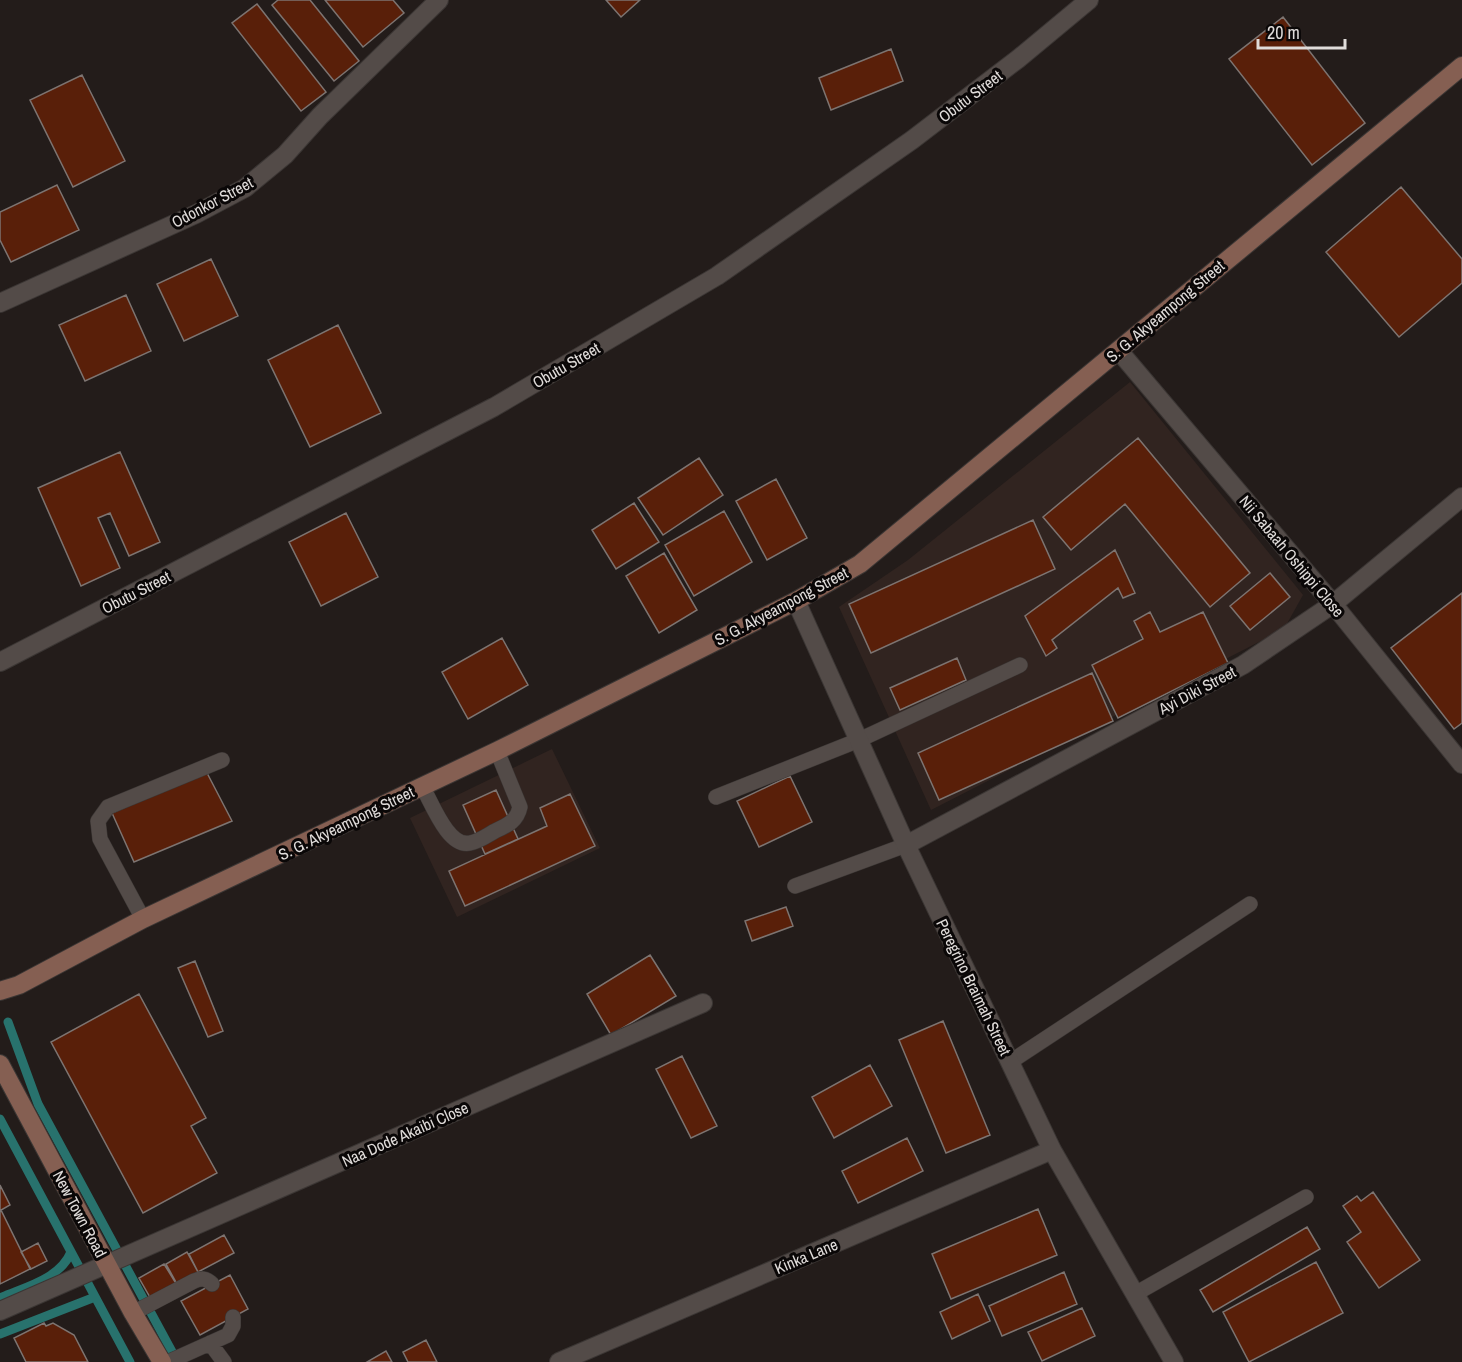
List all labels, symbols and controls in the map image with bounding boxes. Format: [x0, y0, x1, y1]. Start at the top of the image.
scale bar [1258, 12, 1345, 50]
text: 20 m [1267, 20, 1300, 45]
street label: Obutu Street [934, 65, 1007, 127]
street label: Odonkor Street [168, 171, 257, 233]
street label: S. G. Akyeampong Street [1101, 255, 1229, 367]
street label: Obutu Street [528, 337, 604, 393]
street label: Nii Sabaah Oshippi Close [1235, 491, 1349, 621]
street label: S. G. Akyeampong Street [710, 561, 852, 650]
street label: Obutu Street [98, 565, 174, 619]
street label: Ayi Diki Street [1154, 660, 1240, 720]
street label: S. G. Akyeampong Street [275, 781, 418, 865]
street label: Peregrino Braimah Street [931, 915, 1017, 1059]
street label: Naa Dode Akaibi Close [338, 1096, 472, 1172]
street label: New Town Road [48, 1167, 112, 1261]
street label: Kinka Lane [771, 1233, 841, 1279]

